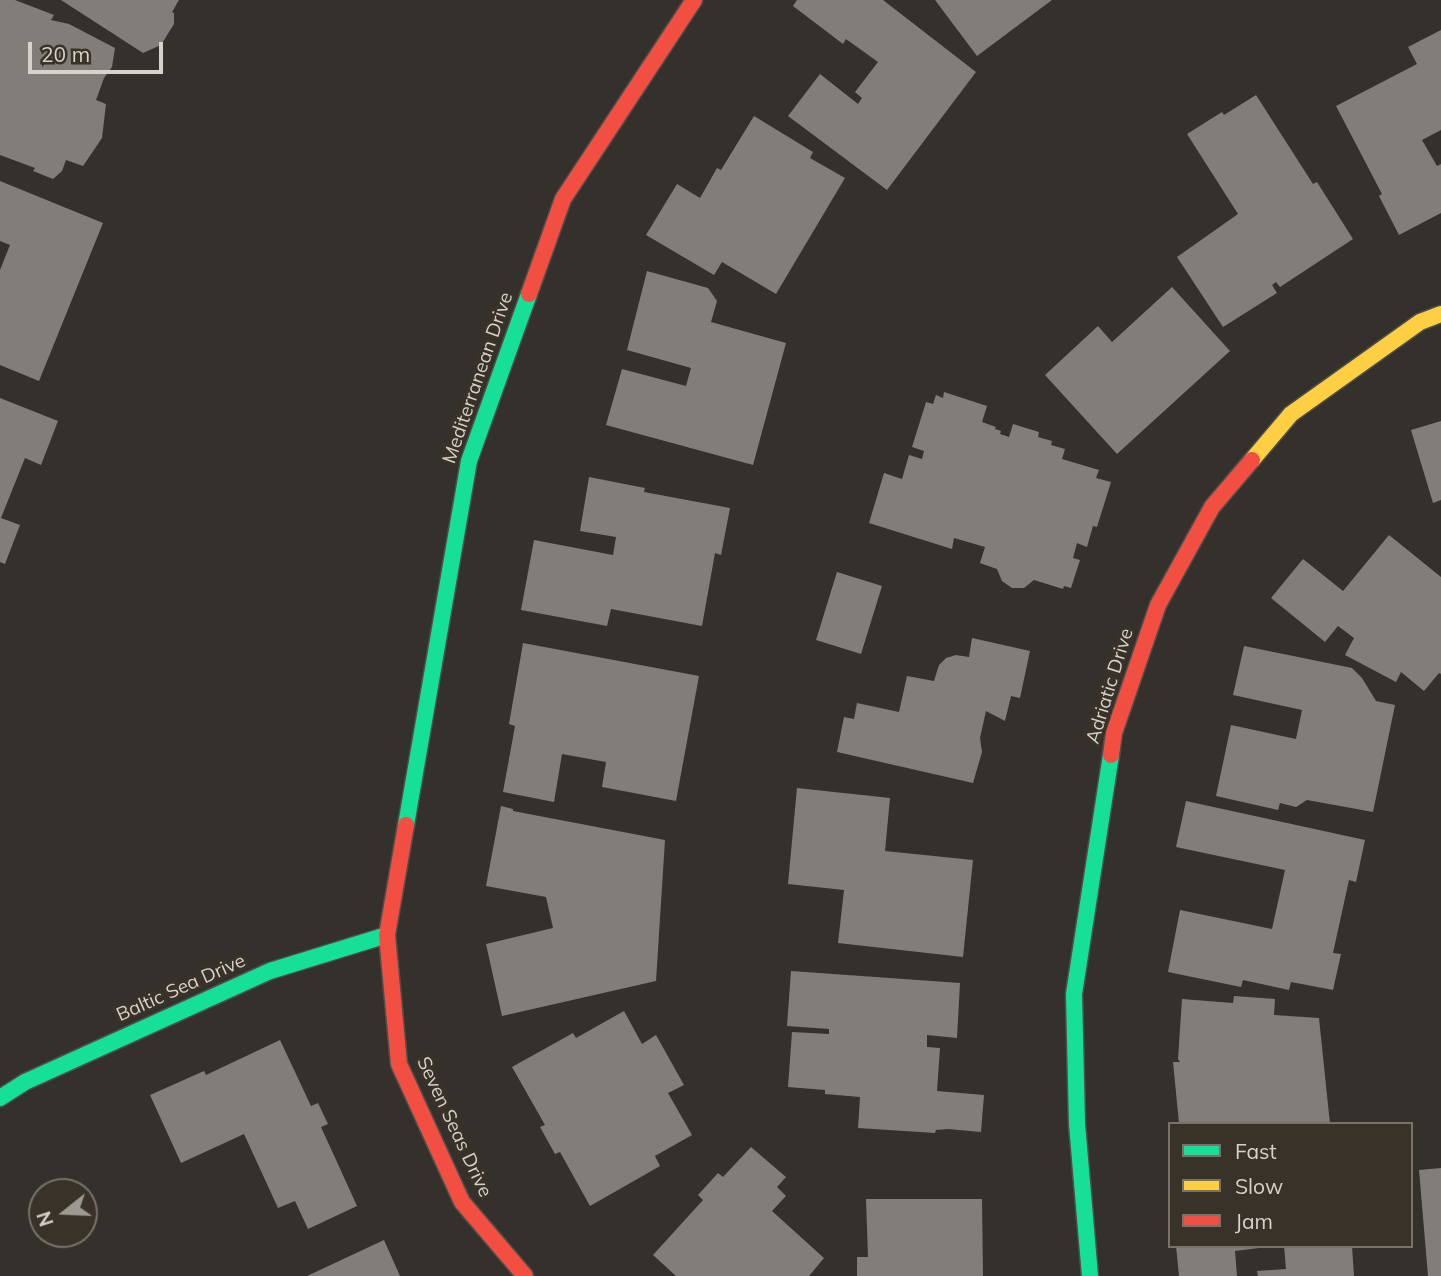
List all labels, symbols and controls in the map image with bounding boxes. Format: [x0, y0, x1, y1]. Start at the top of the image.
scale bar [32, 28, 166, 72]
text: 20 m [41, 41, 90, 67]
street label: Mediterranean Drive [438, 289, 518, 467]
street label: Adriatic Drive [1082, 626, 1138, 746]
street label: Baltic Sea Drive [113, 949, 249, 1027]
street label: Seven Seas Drive [411, 1053, 497, 1201]
legend [1168, 1122, 1413, 1248]
text: Fast [1235, 1138, 1277, 1164]
text: Slow [1235, 1173, 1283, 1199]
north arrow [28, 1178, 98, 1248]
text: N [31, 1208, 59, 1229]
text: Jam [1235, 1208, 1273, 1234]

